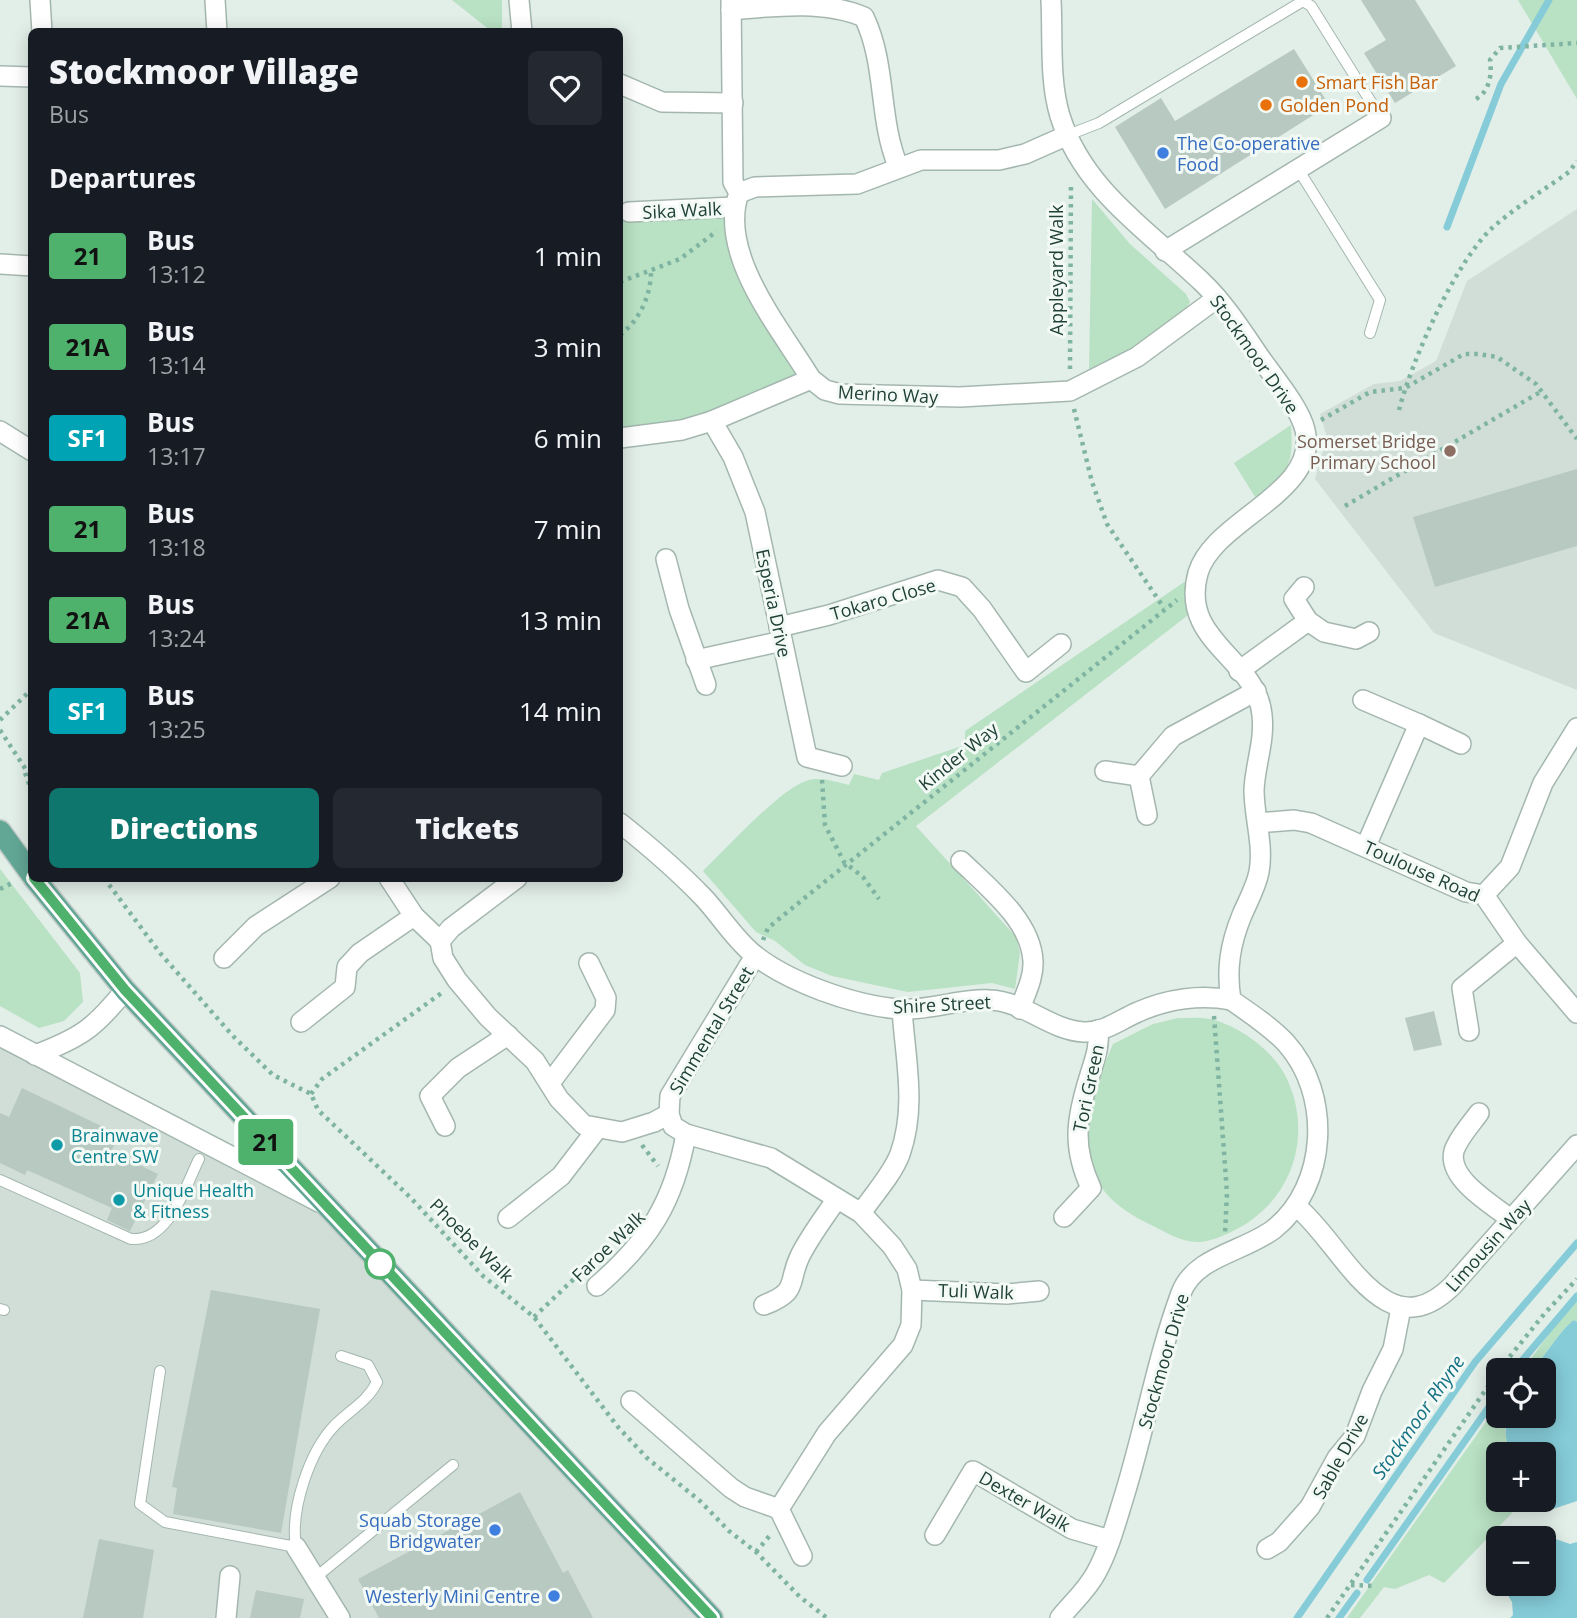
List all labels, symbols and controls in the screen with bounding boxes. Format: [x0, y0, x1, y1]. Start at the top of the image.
text: Stockmoor Village [49, 49, 359, 94]
button: heart [528, 51, 602, 125]
place label: Smart Fish Bar [1316, 70, 1439, 94]
marker: Smart Fish Bar [1294, 74, 1310, 90]
place label: Golden Pond [1280, 93, 1389, 117]
marker: Golden Pond [1258, 97, 1274, 113]
text: Bus [49, 98, 89, 130]
place label: The Co-operative Food [1177, 131, 1320, 176]
marker: The Co-operative Food [1155, 145, 1171, 161]
text: Departures [49, 160, 196, 196]
street label: Sika Walk [642, 196, 723, 224]
street label: Appleyard Walk [1044, 204, 1068, 335]
text: Bus [147, 222, 194, 258]
text: 1 min [534, 238, 602, 274]
text: 21 [74, 239, 101, 272]
text: 13:12 [147, 258, 206, 290]
street label: Stockmoor Drive [1205, 290, 1305, 418]
text: Bus [147, 313, 194, 349]
text: 3 min [534, 329, 602, 365]
text: 21A [65, 330, 110, 363]
text: 13:14 [147, 349, 206, 381]
street label: Merino Way [837, 379, 940, 409]
text: Bus [147, 404, 194, 440]
text: 6 min [534, 420, 602, 456]
text: SF1 [67, 421, 108, 454]
place label: Somerset Bridge Primary School [1297, 429, 1436, 474]
text: 13:17 [147, 440, 206, 472]
marker: Somerset Bridge Primary School [1442, 443, 1458, 459]
text: Bus [147, 495, 194, 531]
text: 7 min [534, 511, 602, 547]
text: 21 [74, 512, 101, 545]
text: 13:18 [147, 531, 206, 563]
street label: Esperia Drive [751, 547, 797, 659]
street label: Tokaro Close [828, 573, 938, 625]
text: Bus [147, 586, 194, 622]
text: 13 min [519, 602, 602, 638]
text: 21A [65, 603, 110, 636]
text: 13:24 [147, 622, 206, 654]
text: Bus [147, 677, 194, 713]
text: 14 min [519, 693, 602, 729]
text: SF1 [67, 694, 108, 727]
text: 13:25 [147, 713, 206, 745]
street label: Kinder Way [913, 716, 1003, 795]
button: Directions [49, 788, 319, 868]
button: Tickets [333, 788, 602, 868]
street label: Toulouse Road [1360, 835, 1484, 907]
street label: Simmental Street [663, 962, 759, 1098]
street label: Shire Street [893, 989, 991, 1019]
street label: Tori Green [1067, 1042, 1109, 1134]
line badge: 21 [234, 1119, 298, 1165]
place label: Brainwave Centre SW [71, 1123, 159, 1168]
text: 21 [252, 1125, 280, 1158]
marker: Brainwave Centre SW [49, 1137, 65, 1153]
place label: Unique Health & Fitness [133, 1178, 254, 1223]
marker: Unique Health & Fitness [111, 1192, 127, 1208]
street label: Phoebe Walk [425, 1193, 519, 1287]
street label: Limousin Way [1440, 1193, 1537, 1296]
street label: Faroe Walk [566, 1205, 650, 1287]
unlabelled marker [365, 1249, 395, 1279]
street label: Tuli Walk [938, 1278, 1015, 1304]
street label: Stockmoor Drive [1132, 1291, 1194, 1431]
water label: Stockmoor Rhyne [1366, 1350, 1470, 1484]
map controls [1486, 1358, 1556, 1596]
button: locate [1486, 1358, 1556, 1428]
street label: Sable Drive [1307, 1409, 1373, 1503]
button: + [1486, 1442, 1556, 1512]
street label: Dexter Walk [975, 1465, 1076, 1537]
place label: Squab Storage Bridgwater [359, 1508, 482, 1553]
marker: Squab Storage Bridgwater [487, 1522, 503, 1538]
button: − [1486, 1526, 1556, 1596]
place label: Westerly Mini Centre [365, 1584, 540, 1608]
marker: Westerly Mini Centre [546, 1588, 562, 1604]

